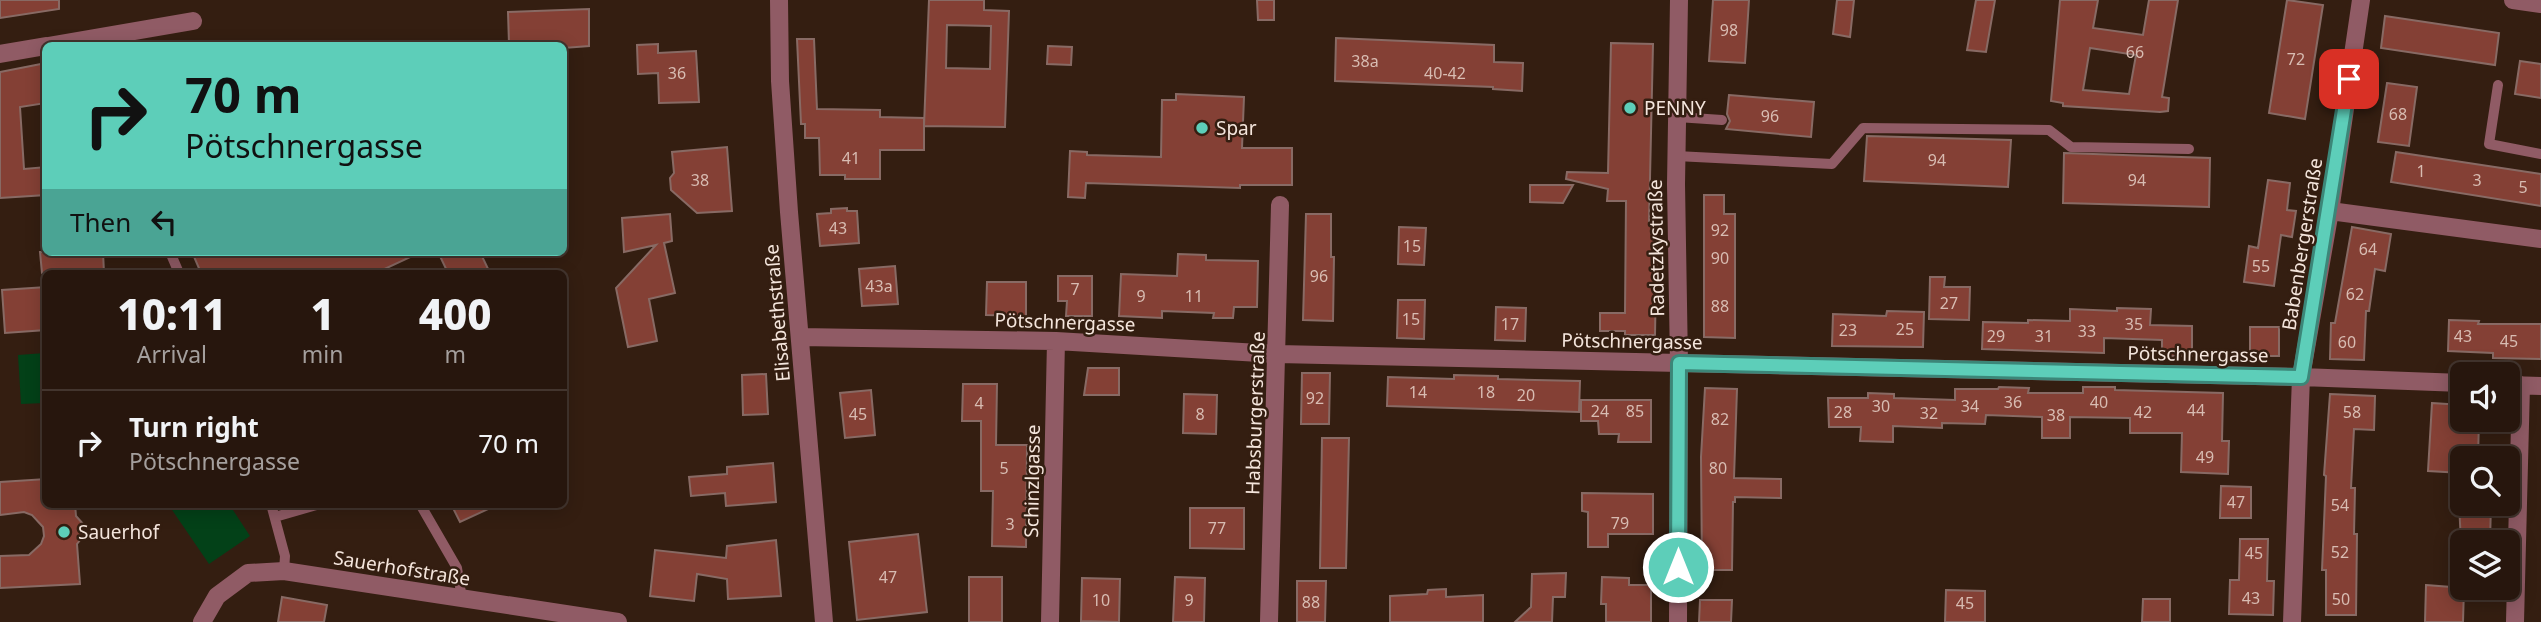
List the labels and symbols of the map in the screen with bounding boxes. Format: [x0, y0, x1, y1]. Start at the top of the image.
house number: 98 [1720, 19, 1738, 41]
house number: 66 [2126, 41, 2144, 63]
house number: 72 [2287, 48, 2305, 70]
pin [2319, 49, 2379, 109]
house number: 38a [1351, 50, 1379, 72]
house number: 36 [668, 62, 686, 84]
house number: 40-42 [1424, 62, 1466, 84]
place label: PENNY [1644, 95, 1706, 121]
marker: PENNY [1622, 100, 1638, 116]
house number: 68 [2389, 103, 2407, 125]
house number: 96 [1761, 105, 1779, 127]
place label: Spar [1216, 115, 1257, 141]
marker: Spar [1194, 120, 1210, 136]
house number: 41 [842, 147, 860, 169]
house number: 94 [1928, 149, 1946, 171]
street label: Babenbergerstraße [2276, 156, 2328, 332]
house number: 1 [2416, 160, 2426, 182]
house number: 38 [691, 169, 709, 191]
house number: 94 [2128, 169, 2146, 191]
house number: 3 [2472, 169, 2482, 191]
house number: 5 [2518, 176, 2528, 198]
street label: Radetzkystraße [1642, 179, 1670, 317]
house number: 43 [829, 217, 847, 239]
house number: 92 [1711, 219, 1729, 241]
house number: 15 [1403, 235, 1421, 257]
house number: 64 [2359, 238, 2377, 260]
street label: Elisabethstraße [758, 243, 796, 383]
house number: 90 [1711, 247, 1729, 269]
house number: 55 [2252, 255, 2270, 277]
house number: 96 [1310, 265, 1328, 287]
house number: 43a [865, 275, 893, 297]
house number: 7 [1070, 278, 1080, 300]
house number: 62 [2346, 283, 2364, 305]
house number: 9 [1136, 285, 1146, 307]
house number: 11 [1185, 285, 1203, 307]
house number: 27 [1940, 292, 1958, 314]
house number: 88 [1711, 295, 1729, 317]
street label: Pötschnergasse [994, 307, 1136, 337]
house number: 15 [1402, 308, 1420, 330]
house number: 17 [1501, 313, 1519, 335]
house number: 35 [2125, 313, 2143, 335]
house number: 25 [1896, 318, 1914, 340]
house number: 23 [1839, 319, 1857, 341]
house number: 33 [2078, 320, 2096, 342]
house number: 29 [1987, 325, 2005, 347]
house number: 31 [2035, 325, 2053, 347]
house number: 43 [2454, 325, 2472, 347]
street label: Pötschnergasse [1561, 327, 1703, 355]
house number: 45 [2500, 330, 2518, 352]
street label: Habsburgerstraße [1239, 331, 1271, 495]
house number: 60 [2338, 331, 2356, 353]
street label: Pötschnergasse [2127, 340, 2269, 368]
house number: 14 [1409, 381, 1427, 403]
house number: 18 [1477, 381, 1495, 403]
house number: 20 [1517, 384, 1535, 406]
house number: 92 [1306, 387, 1324, 409]
house number: 36 [2004, 391, 2022, 413]
house number: 40 [2090, 391, 2108, 413]
house number: 4 [974, 392, 984, 414]
house number: 30 [1872, 395, 1890, 417]
house number: 34 [1961, 395, 1979, 417]
house number: 44 [2187, 399, 2205, 421]
house number: 24 [1591, 400, 1609, 422]
house number: 85 [1626, 400, 1644, 422]
house number: 28 [1834, 401, 1852, 423]
house number: 42 [2134, 401, 2152, 423]
house number: 58 [2343, 401, 2361, 423]
house number: 32 [1920, 402, 1938, 424]
house number: 45 [849, 403, 867, 425]
house number: 8 [1195, 403, 1205, 425]
house number: 38 [2047, 404, 2065, 426]
house number: 82 [1711, 408, 1729, 430]
street label: Schinzlgasse [1018, 424, 1046, 538]
house number: 49 [2196, 446, 2214, 468]
house number: 5 [999, 457, 1009, 479]
house number: 80 [1709, 457, 1727, 479]
house number: 47 [2227, 491, 2245, 513]
house number: 54 [2331, 494, 2349, 516]
house number: 79 [1611, 512, 1629, 534]
house number: 3 [1005, 513, 1015, 535]
house number: 77 [1208, 517, 1226, 539]
place label: Sauerhof [78, 519, 161, 545]
marker: Sauerhof [56, 524, 72, 540]
position arrow [1641, 530, 1715, 604]
house number: 52 [2331, 541, 2349, 563]
house number: 45 [2245, 542, 2263, 564]
street label: Sauerhofstraße [332, 544, 472, 592]
house number: 47 [879, 566, 897, 588]
house number: 43 [2242, 587, 2260, 609]
house number: 50 [2332, 588, 2350, 610]
house number: 10 [1092, 589, 1110, 611]
house number: 9 [1184, 589, 1194, 611]
house number: 88 [1302, 591, 1320, 613]
house number: 45 [1956, 592, 1974, 614]

